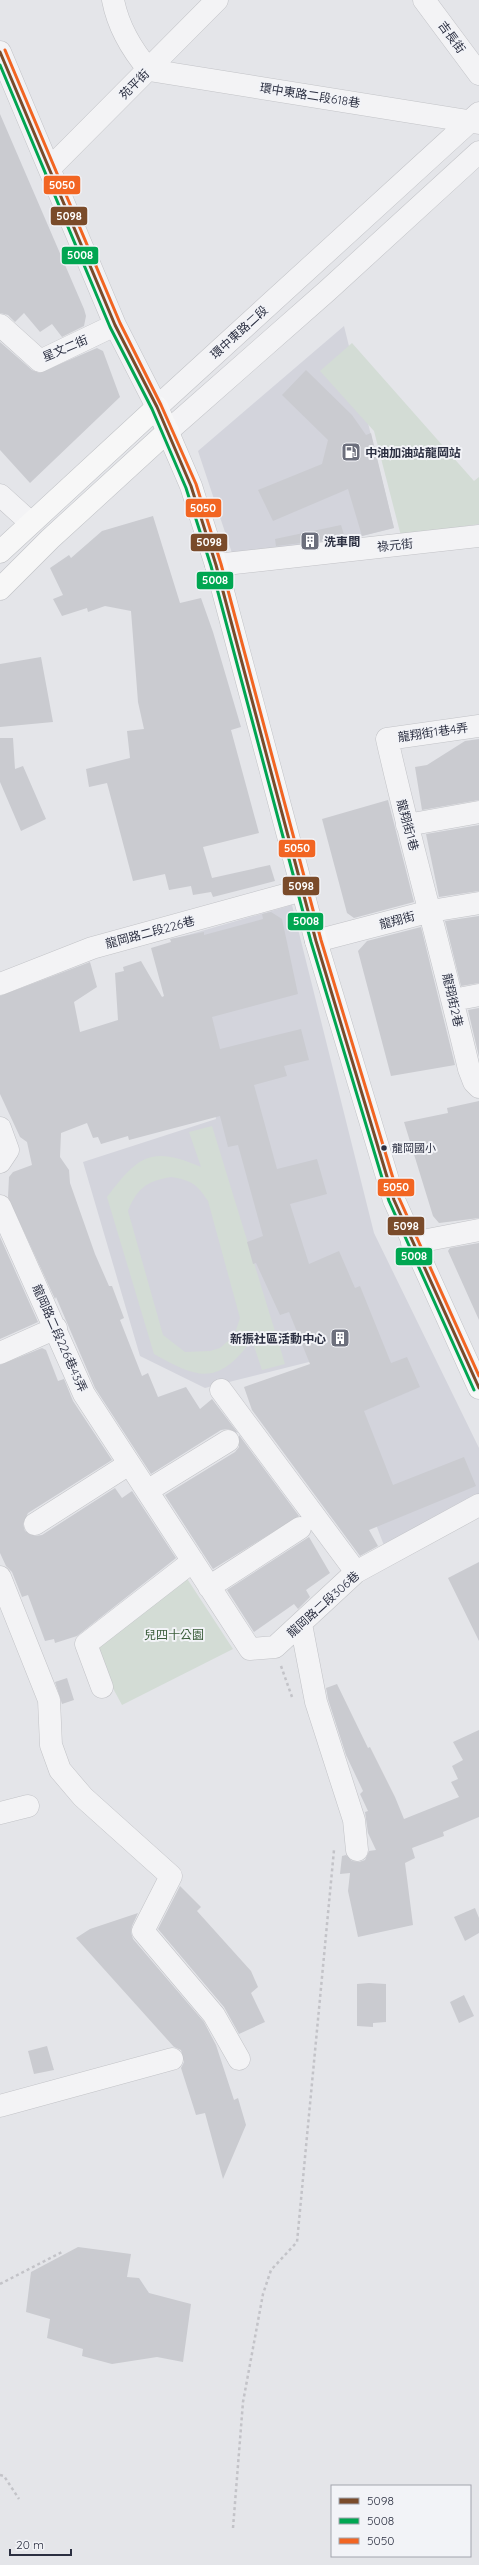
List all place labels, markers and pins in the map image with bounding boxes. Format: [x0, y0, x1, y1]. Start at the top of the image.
fuel station icon: 中油加油站龍岡站 [340, 441, 362, 463]
place label: 中油加油站龍岡站 [365, 445, 461, 460]
building icon: 洗車間 [299, 530, 321, 552]
place label: 洗車間 [324, 534, 360, 549]
place label: 龍岡國小 [392, 1141, 436, 1155]
marker: 龍岡國小 [379, 1143, 389, 1153]
building icon: 新振社區活動中心 [329, 1327, 351, 1349]
place label: 新振社區活動中心 [230, 1331, 326, 1346]

